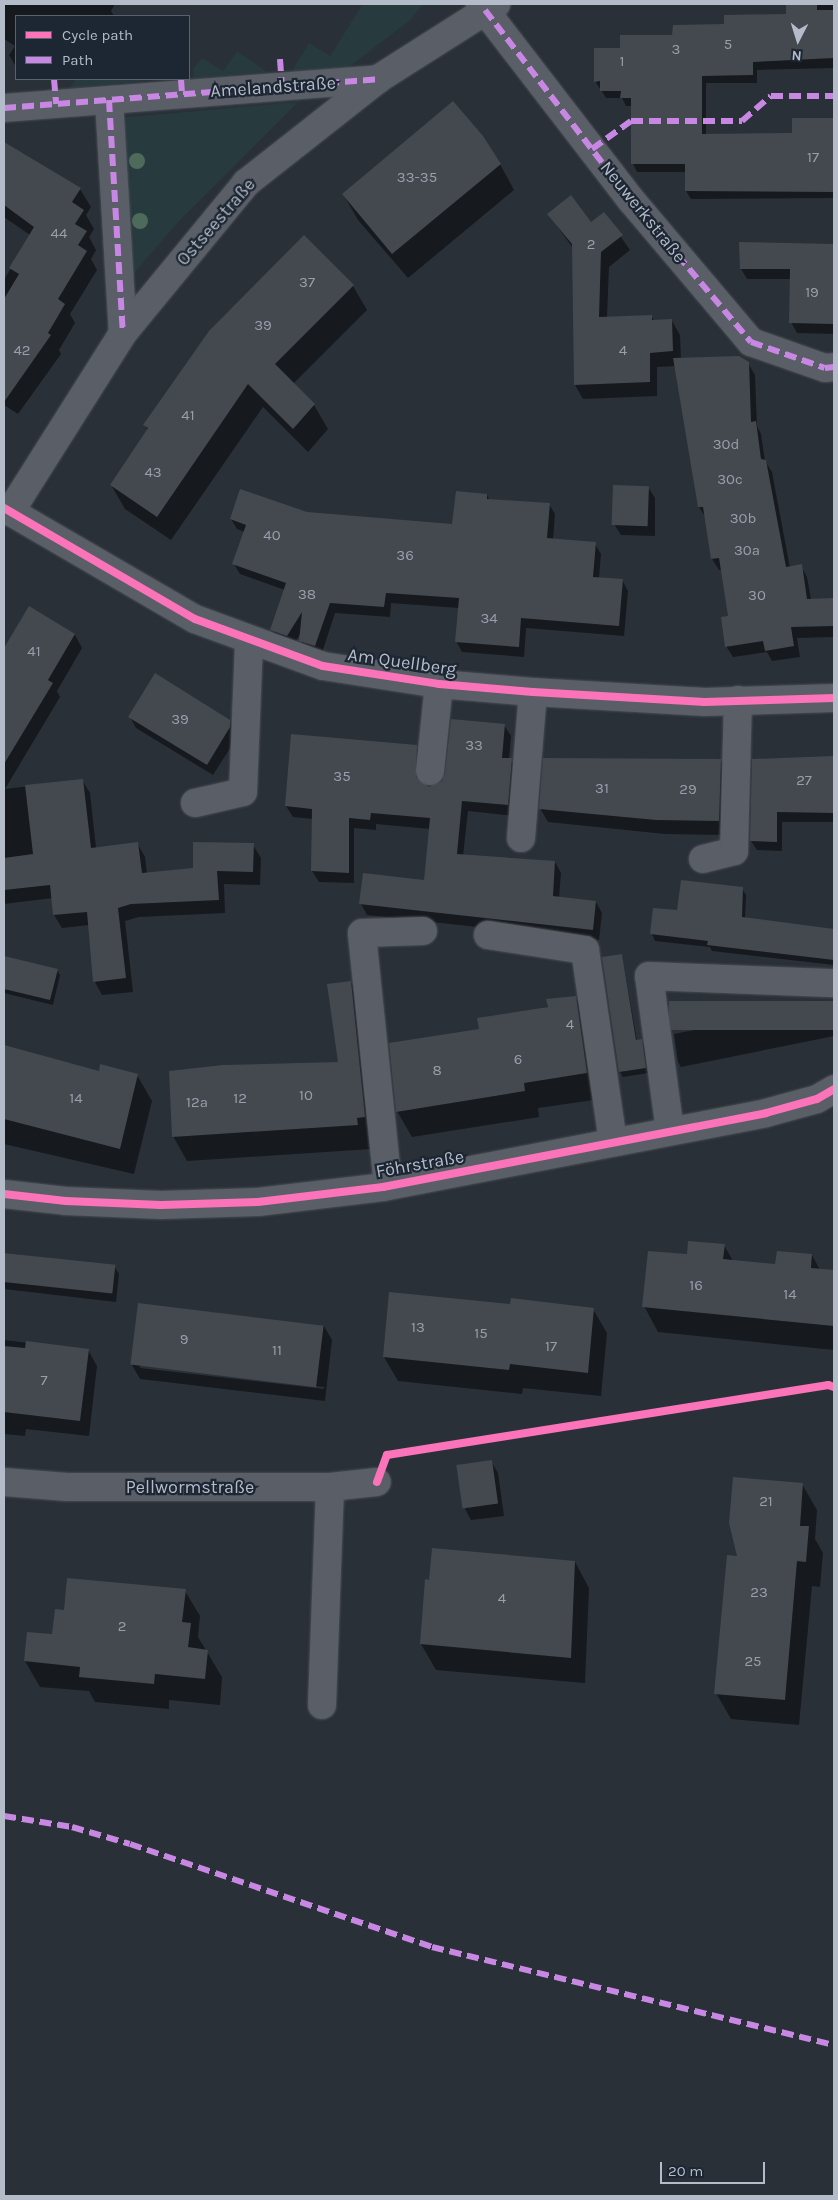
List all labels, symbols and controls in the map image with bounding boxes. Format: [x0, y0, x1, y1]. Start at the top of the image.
legend [15, 15, 190, 80]
north arrow [773, 15, 823, 65]
text: Cycle path [62, 26, 133, 44]
house number: 5 [724, 36, 732, 54]
house number: 3 [672, 41, 680, 59]
text: N [791, 47, 802, 64]
text: Path [62, 51, 93, 69]
house number: 1 [620, 53, 624, 71]
street label: Amelandstraße [209, 72, 337, 102]
house number: 17 [807, 149, 819, 167]
street label: Neuwerkstraße [595, 157, 691, 267]
house number: 33-35 [397, 169, 437, 187]
street label: Ostseestraße [172, 174, 260, 270]
house number: 44 [51, 225, 67, 243]
house number: 2 [587, 236, 595, 254]
house number: 37 [299, 274, 315, 292]
house number: 19 [805, 284, 819, 302]
house number: 39 [254, 317, 272, 335]
house number: 42 [13, 342, 31, 360]
house number: 4 [619, 342, 627, 360]
house number: 41 [181, 407, 195, 425]
house number: 30d [713, 436, 739, 454]
house number: 43 [144, 464, 162, 482]
house number: 30c [717, 471, 743, 489]
house number: 30b [730, 510, 756, 528]
house number: 40 [263, 527, 281, 545]
house number: 30a [734, 542, 760, 560]
house number: 36 [396, 547, 414, 565]
house number: 38 [298, 586, 316, 604]
house number: 30 [748, 587, 766, 605]
house number: 34 [480, 610, 498, 628]
house number: 41 [27, 643, 41, 661]
street label: Am Quellberg [346, 644, 458, 680]
house number: 39 [171, 711, 189, 729]
house number: 33 [465, 737, 483, 755]
house number: 35 [333, 768, 351, 786]
house number: 27 [796, 772, 812, 790]
house number: 31 [595, 780, 609, 798]
house number: 29 [679, 781, 697, 799]
house number: 4 [566, 1016, 574, 1034]
house number: 6 [514, 1051, 522, 1069]
house number: 8 [432, 1062, 442, 1080]
house number: 10 [299, 1087, 313, 1105]
house number: 14 [69, 1090, 83, 1108]
house number: 12 [233, 1090, 247, 1108]
house number: 12a [186, 1094, 208, 1112]
street label: Föhrstraße [374, 1146, 466, 1182]
house number: 16 [689, 1277, 703, 1295]
house number: 14 [783, 1286, 797, 1304]
house number: 13 [411, 1319, 425, 1337]
house number: 15 [474, 1325, 488, 1343]
house number: 9 [180, 1331, 188, 1349]
house number: 17 [545, 1338, 557, 1356]
house number: 11 [272, 1342, 282, 1360]
house number: 7 [40, 1372, 48, 1390]
street label: Pellwormstraße [126, 1476, 254, 1498]
house number: 21 [759, 1493, 773, 1511]
house number: 23 [750, 1584, 768, 1602]
house number: 4 [498, 1590, 506, 1608]
house number: 2 [118, 1618, 126, 1636]
house number: 25 [744, 1653, 762, 1671]
scale bar [663, 2152, 768, 2184]
text: 20 m [668, 2162, 703, 2180]

